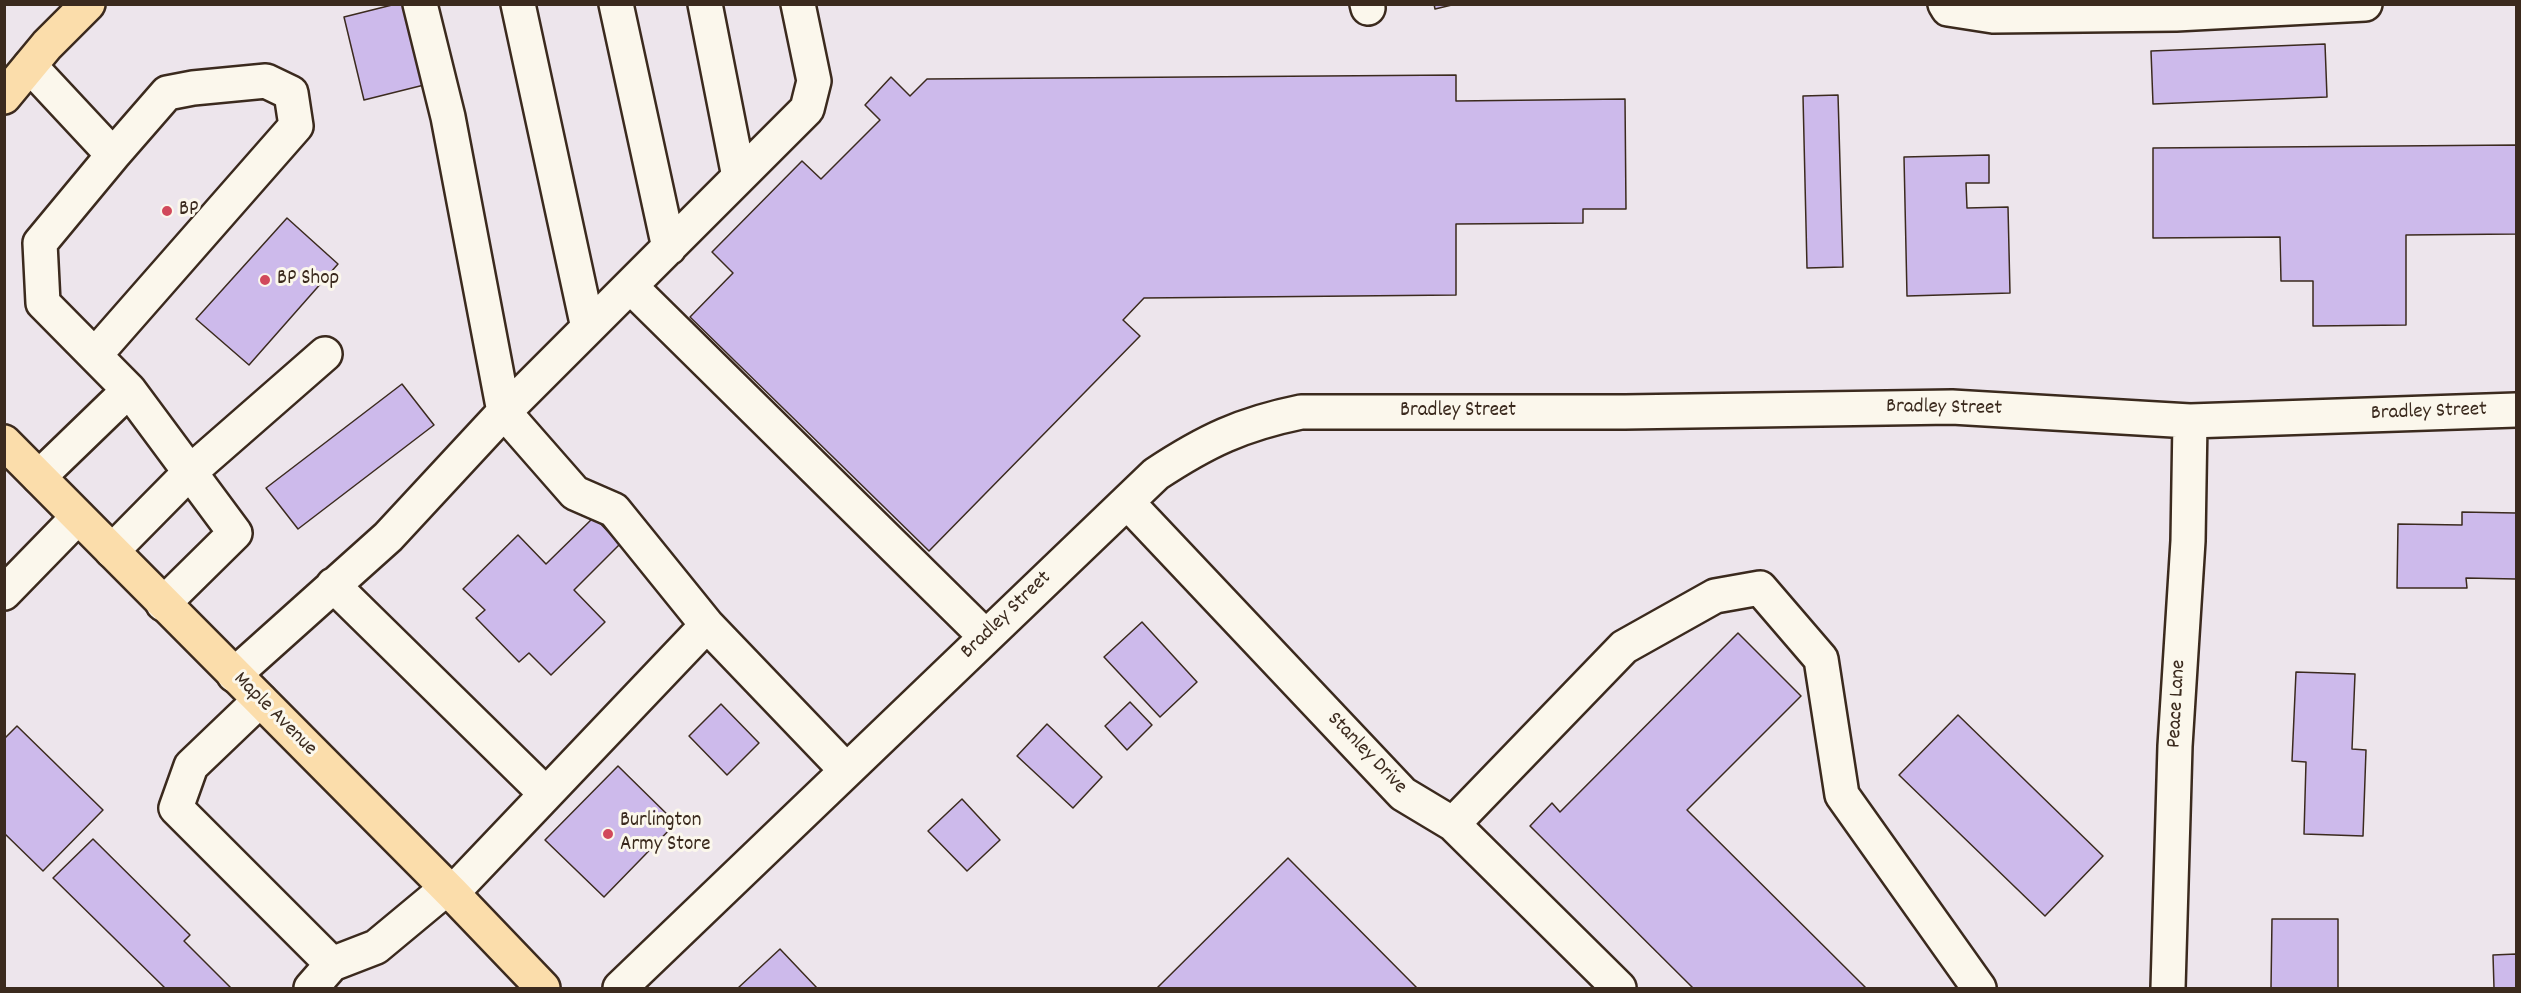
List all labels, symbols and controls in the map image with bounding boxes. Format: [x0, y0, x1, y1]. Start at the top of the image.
place label: BP [179, 198, 198, 224]
marker: BP [160, 204, 174, 218]
place label: BP Shop [277, 267, 339, 293]
marker: BP Shop [258, 273, 272, 287]
street label: Bradley Street [1886, 395, 2002, 423]
street label: Bradley Street [2371, 398, 2487, 428]
street label: Bradley Street [1400, 399, 1516, 425]
street label: Bradley Street [957, 567, 1057, 665]
street label: Peace Lane [2163, 659, 2193, 749]
street label: Maple Avenue [227, 668, 321, 762]
street label: Stanley Drive [1321, 708, 1411, 800]
place label: Burlington Army Store [620, 809, 710, 859]
marker: Burlington Army Store [601, 827, 615, 841]

